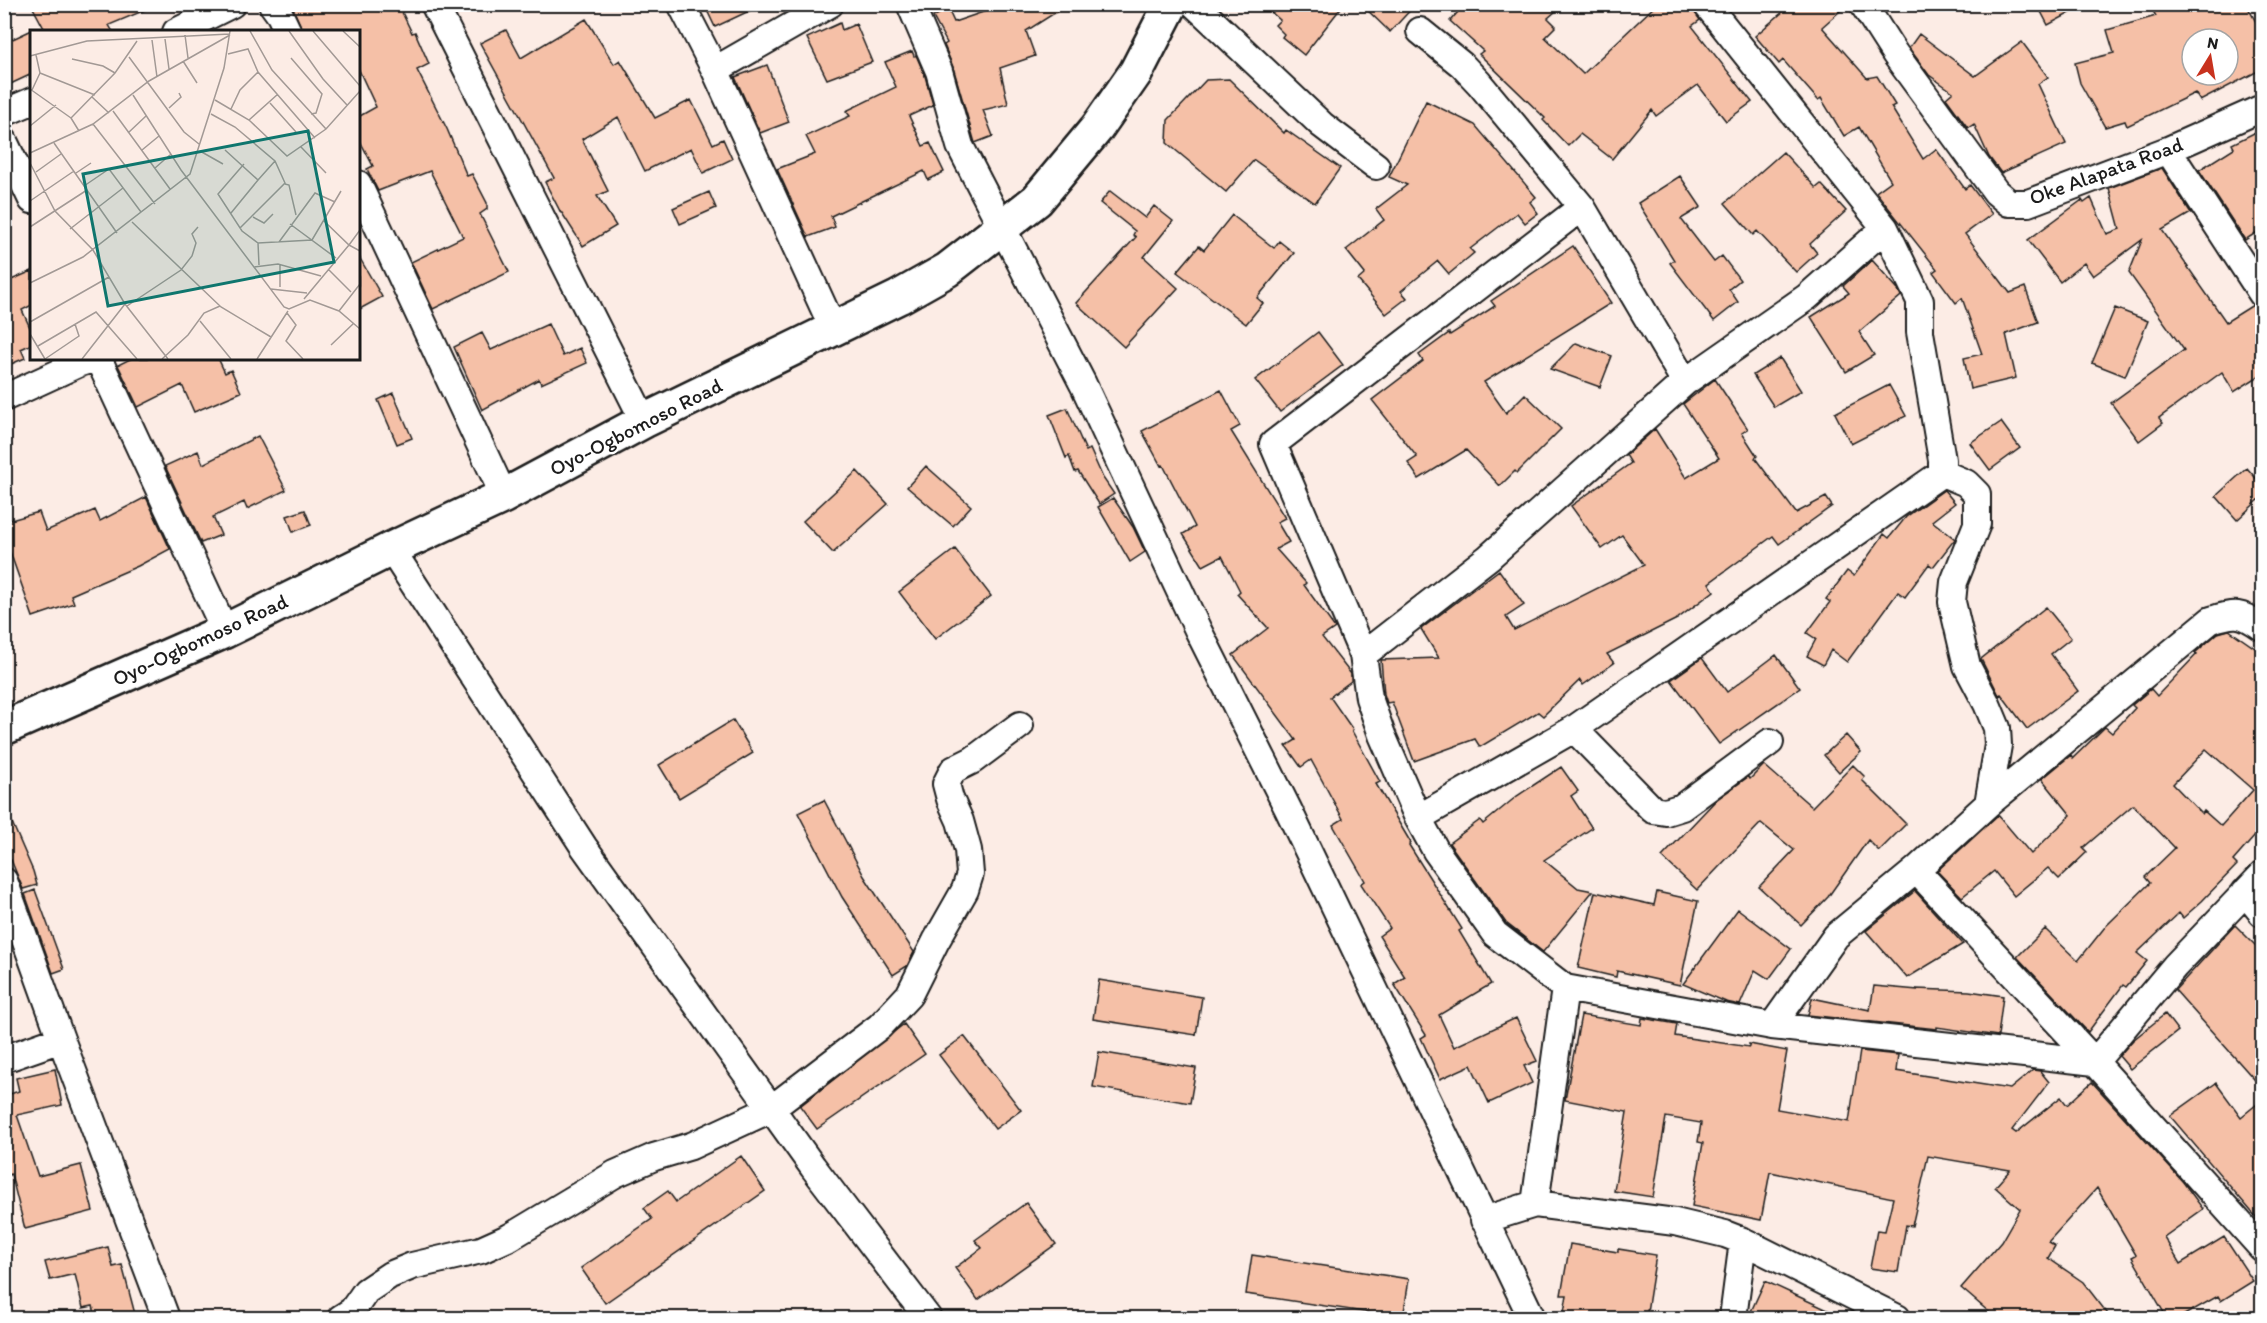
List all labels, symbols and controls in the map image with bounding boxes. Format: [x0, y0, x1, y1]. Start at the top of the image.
north arrow [2180, 27, 2240, 87]
inset map [30, 30, 360, 360]
text: N [2206, 32, 2220, 53]
street label: Oke Alapata Road [2026, 131, 2186, 210]
street label: Oyo-Ogbomoso Road [545, 372, 727, 481]
street label: Oyo-Ogbomoso Road [108, 588, 292, 691]

